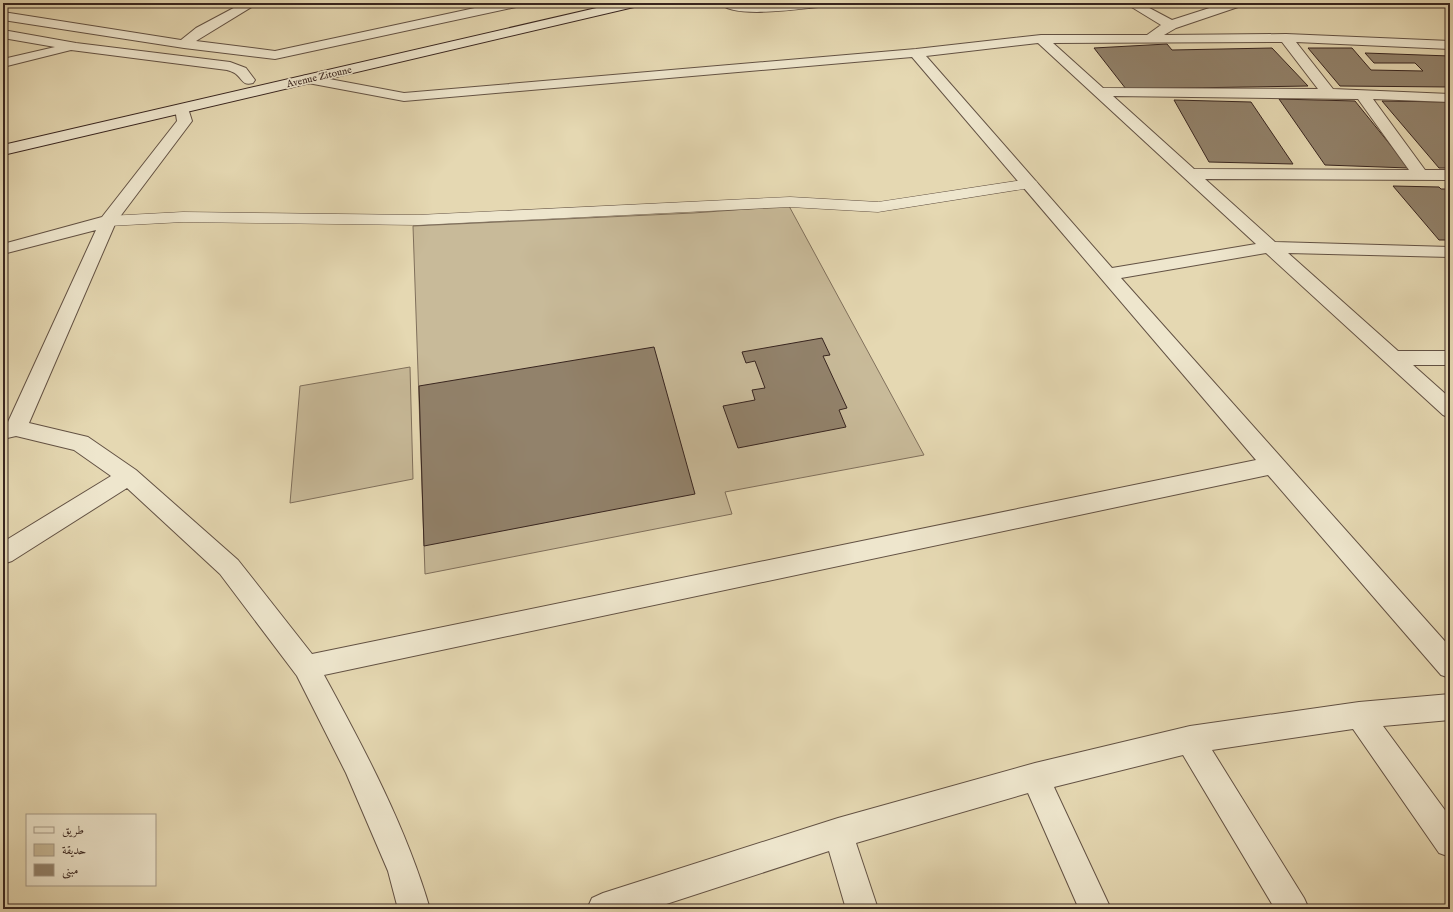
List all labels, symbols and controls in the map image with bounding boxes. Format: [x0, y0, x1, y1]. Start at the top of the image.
street label: Avenue Zitoune [285, 64, 353, 91]
legend [26, 814, 156, 886]
text: طريق [62, 823, 84, 838]
text: حديقة [62, 843, 86, 858]
text: مبنى [62, 863, 78, 879]

